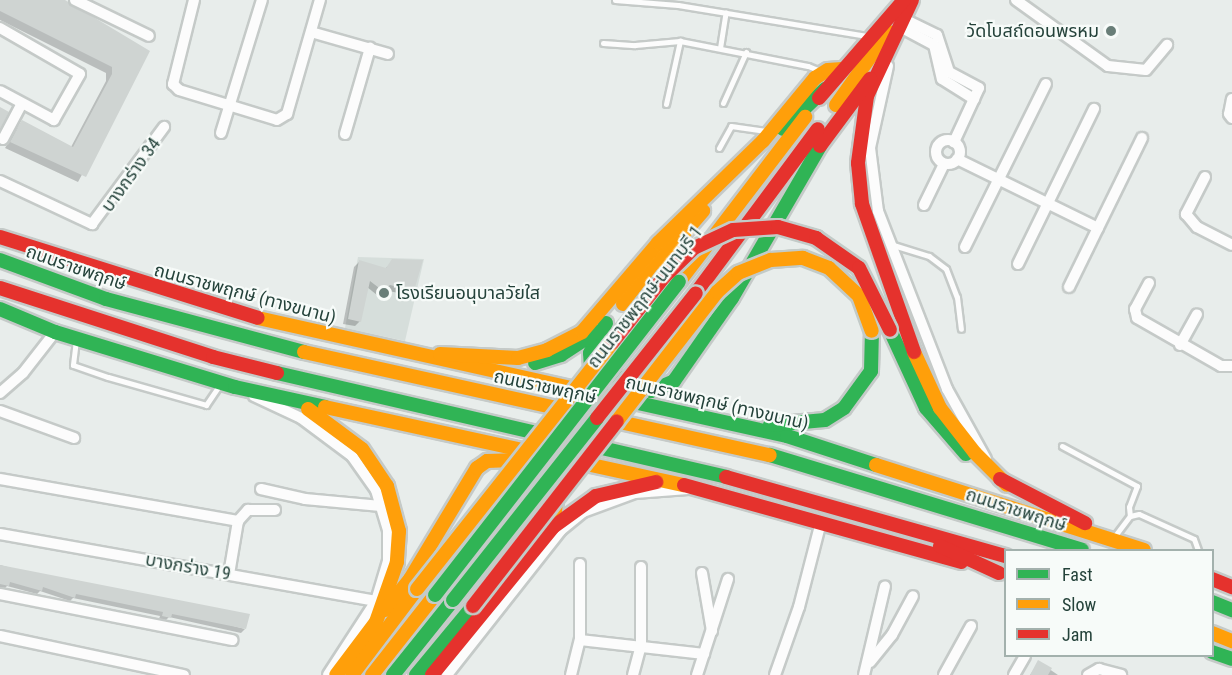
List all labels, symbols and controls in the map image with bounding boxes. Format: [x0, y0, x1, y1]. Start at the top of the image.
place label: วัดโบสถ์ดอนพรหม [966, 20, 1099, 42]
marker: วัดโบสถ์ดอนพรหม [1104, 24, 1118, 38]
street label: บางกร่าง 34 [97, 134, 165, 216]
street label: ถนนราชพฤกษ์-นนทบุรี 1 [583, 222, 707, 372]
street label: ถนนราชพฤกษ์ [23, 241, 129, 295]
street label: ถนนราชพฤกษ์ (ทางขนาน) [152, 259, 338, 329]
place label: โรงเรียนอนุบาลวัยใส [396, 282, 540, 304]
marker: โรงเรียนอนุบาลวัยใส [377, 286, 391, 300]
street label: ถนนราชพฤกษ์ [492, 366, 598, 408]
street label: ถนนราชพฤกษ์ (ทางขนาน) [623, 371, 811, 435]
street label: ถนนราชพฤกษ์ [963, 484, 1069, 536]
street label: บางกร่าง 19 [144, 549, 232, 585]
legend [1004, 549, 1214, 657]
text: Fast [1062, 564, 1093, 585]
text: Slow [1062, 594, 1096, 615]
text: Jam [1062, 624, 1093, 645]

